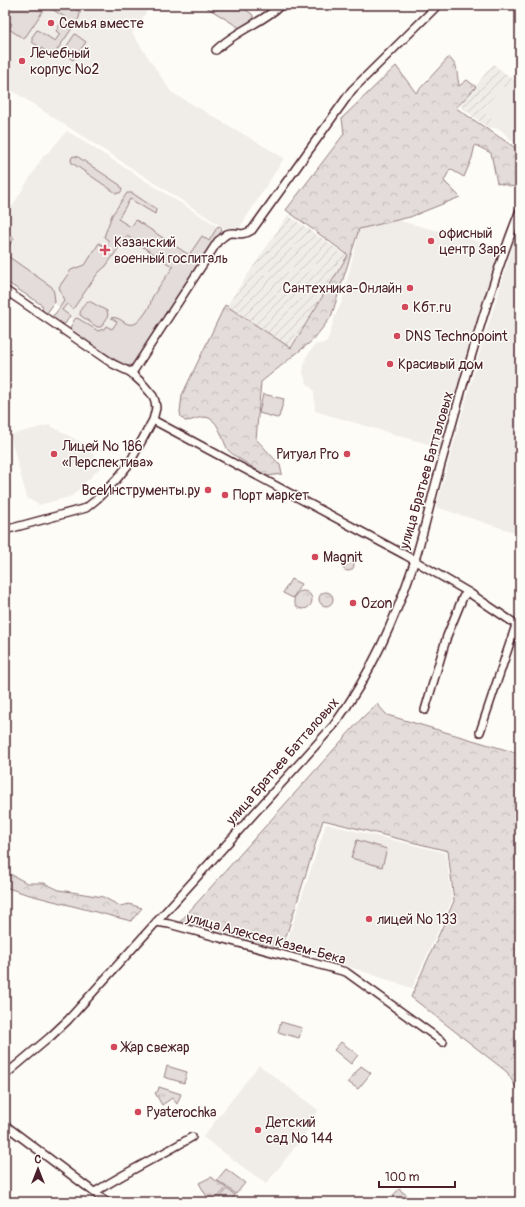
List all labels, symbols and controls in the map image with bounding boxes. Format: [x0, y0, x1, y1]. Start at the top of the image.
place label: Семья вместе [59, 15, 144, 32]
marker: Семья вместе [46, 18, 56, 28]
place label: Лечебный корпус №2 [29, 45, 100, 78]
marker: Лечебный корпус №2 [17, 56, 27, 66]
place label: офисный центр Заря [439, 225, 506, 258]
place label: Казанский военный госпиталь [114, 234, 228, 267]
marker: офисный центр Заря [426, 236, 436, 246]
marker: Казанский военный госпиталь [99, 244, 111, 256]
place label: Сантехника-Онлайн [283, 280, 402, 297]
marker: Сантехника-Онлайн [405, 283, 415, 293]
place label: Кбт.ru [413, 299, 451, 316]
marker: Кбт.ru [400, 302, 410, 312]
place label: DNS Technopoint [405, 328, 508, 345]
marker: DNS Technopoint [392, 331, 402, 341]
place label: Красивый дом [398, 356, 483, 373]
marker: Красивый дом [385, 359, 395, 369]
street label: улица Братьев Батталовых [396, 389, 457, 552]
place label: Лицей № 186 «Перспектива» [61, 438, 153, 471]
place label: Ритуал Pro [276, 446, 339, 463]
marker: Лицей № 186 «Перспектива» [49, 449, 59, 459]
marker: Ритуал Pro [342, 449, 352, 459]
place label: ВсеИнструменты.ру [81, 482, 200, 499]
marker: ВсеИнструменты.ру [203, 485, 213, 495]
place label: Порт маркет [233, 487, 309, 504]
marker: Порт маркет [220, 490, 230, 500]
place label: Magnit [323, 549, 363, 566]
marker: Magnit [310, 552, 320, 562]
place label: Ozon [361, 595, 393, 612]
marker: Ozon [348, 598, 358, 608]
street label: улица Братьев Батталовых [222, 694, 342, 829]
street label: улица Алексея Казем-Бека [183, 909, 348, 968]
place label: лицей № 133 [377, 911, 457, 928]
marker: лицей № 133 [364, 914, 374, 924]
place label: Жар свежар [120, 1039, 190, 1056]
marker: Жар свежар [109, 1042, 119, 1052]
place label: Pyaterochka [146, 1104, 217, 1121]
marker: Pyaterochka [133, 1107, 143, 1117]
place label: Детский сад № 144 [265, 1114, 333, 1147]
marker: Детский сад № 144 [253, 1125, 263, 1135]
north arrow [18, 1149, 58, 1189]
text: С [35, 1153, 42, 1166]
scale bar [379, 1163, 455, 1189]
text: 100 m [385, 1170, 420, 1185]

